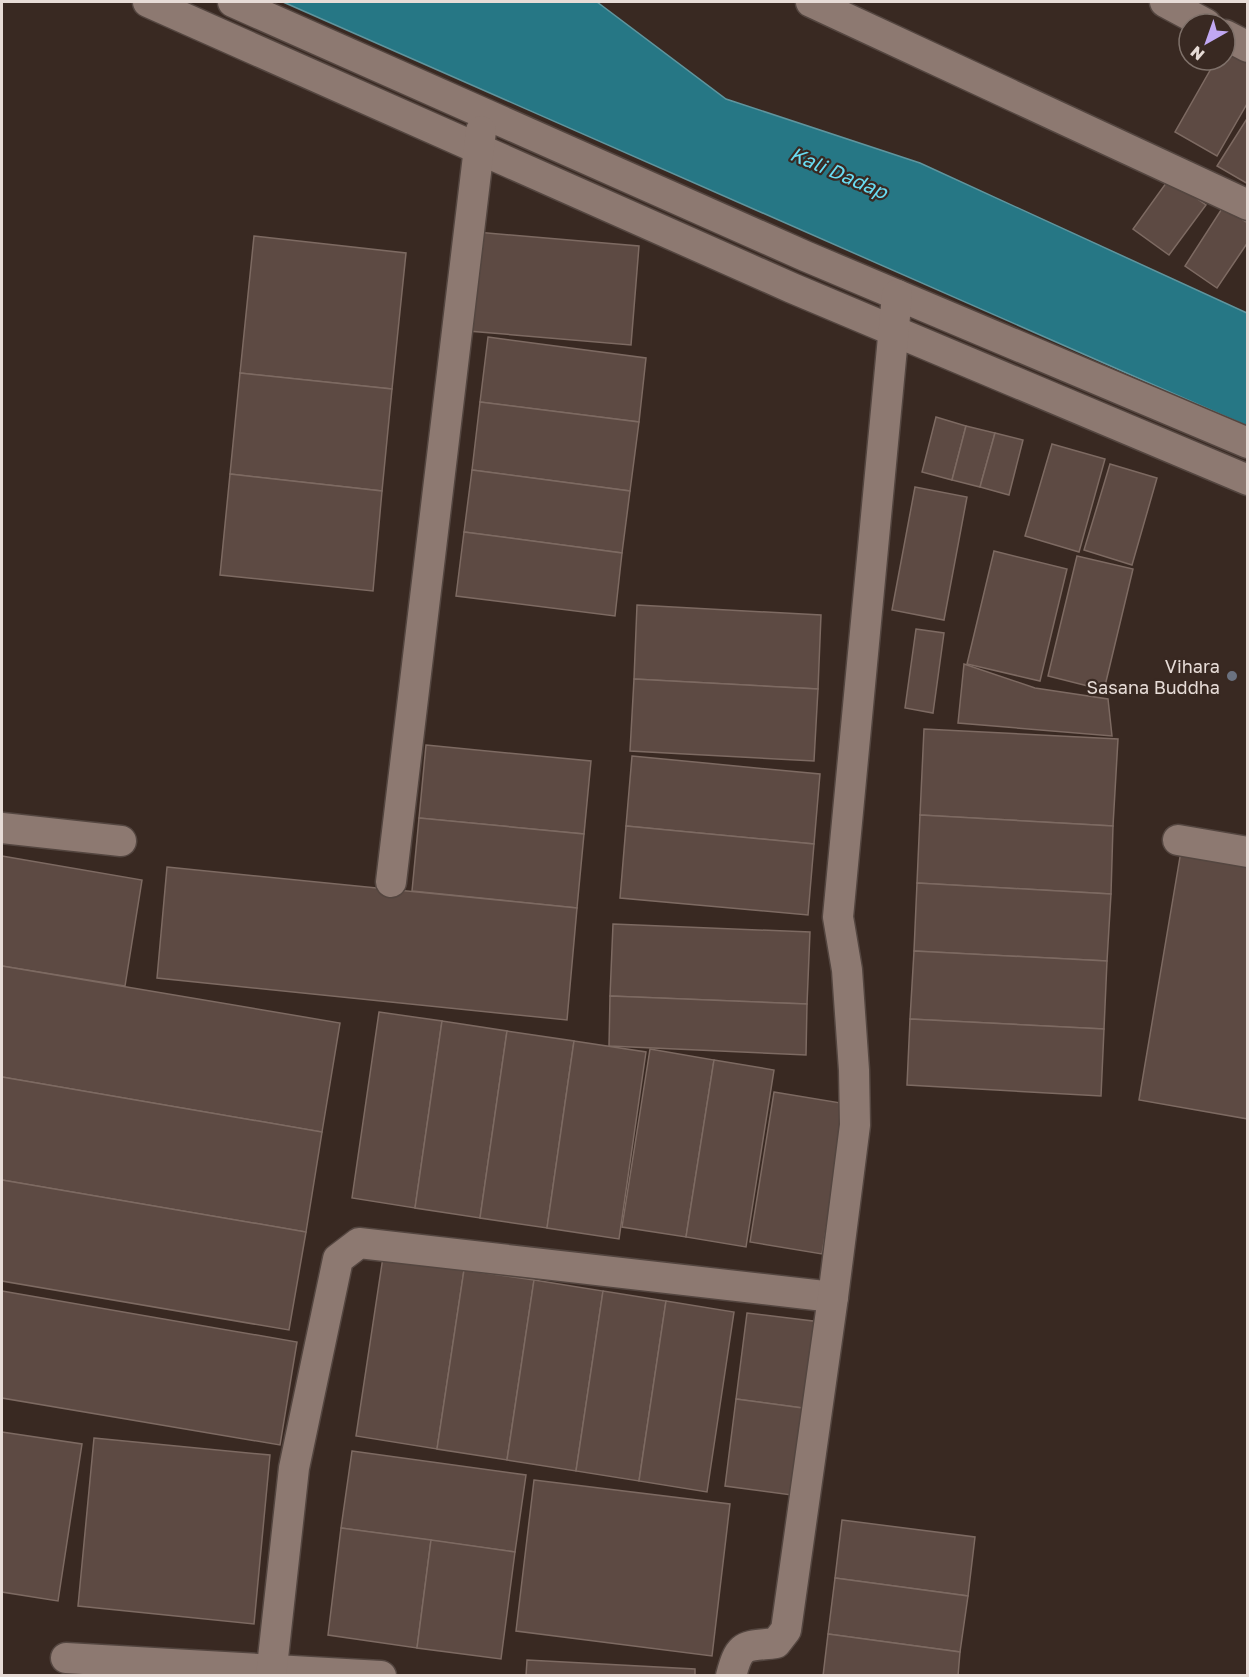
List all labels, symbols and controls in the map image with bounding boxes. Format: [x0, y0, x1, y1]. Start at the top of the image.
north arrow [1177, 12, 1237, 72]
text: N [1186, 42, 1208, 65]
water label: Kali Dadap [787, 141, 893, 204]
place label: Vihara Sasana Buddha [1087, 655, 1220, 698]
marker: Vihara Sasana Buddha [1225, 669, 1239, 683]

